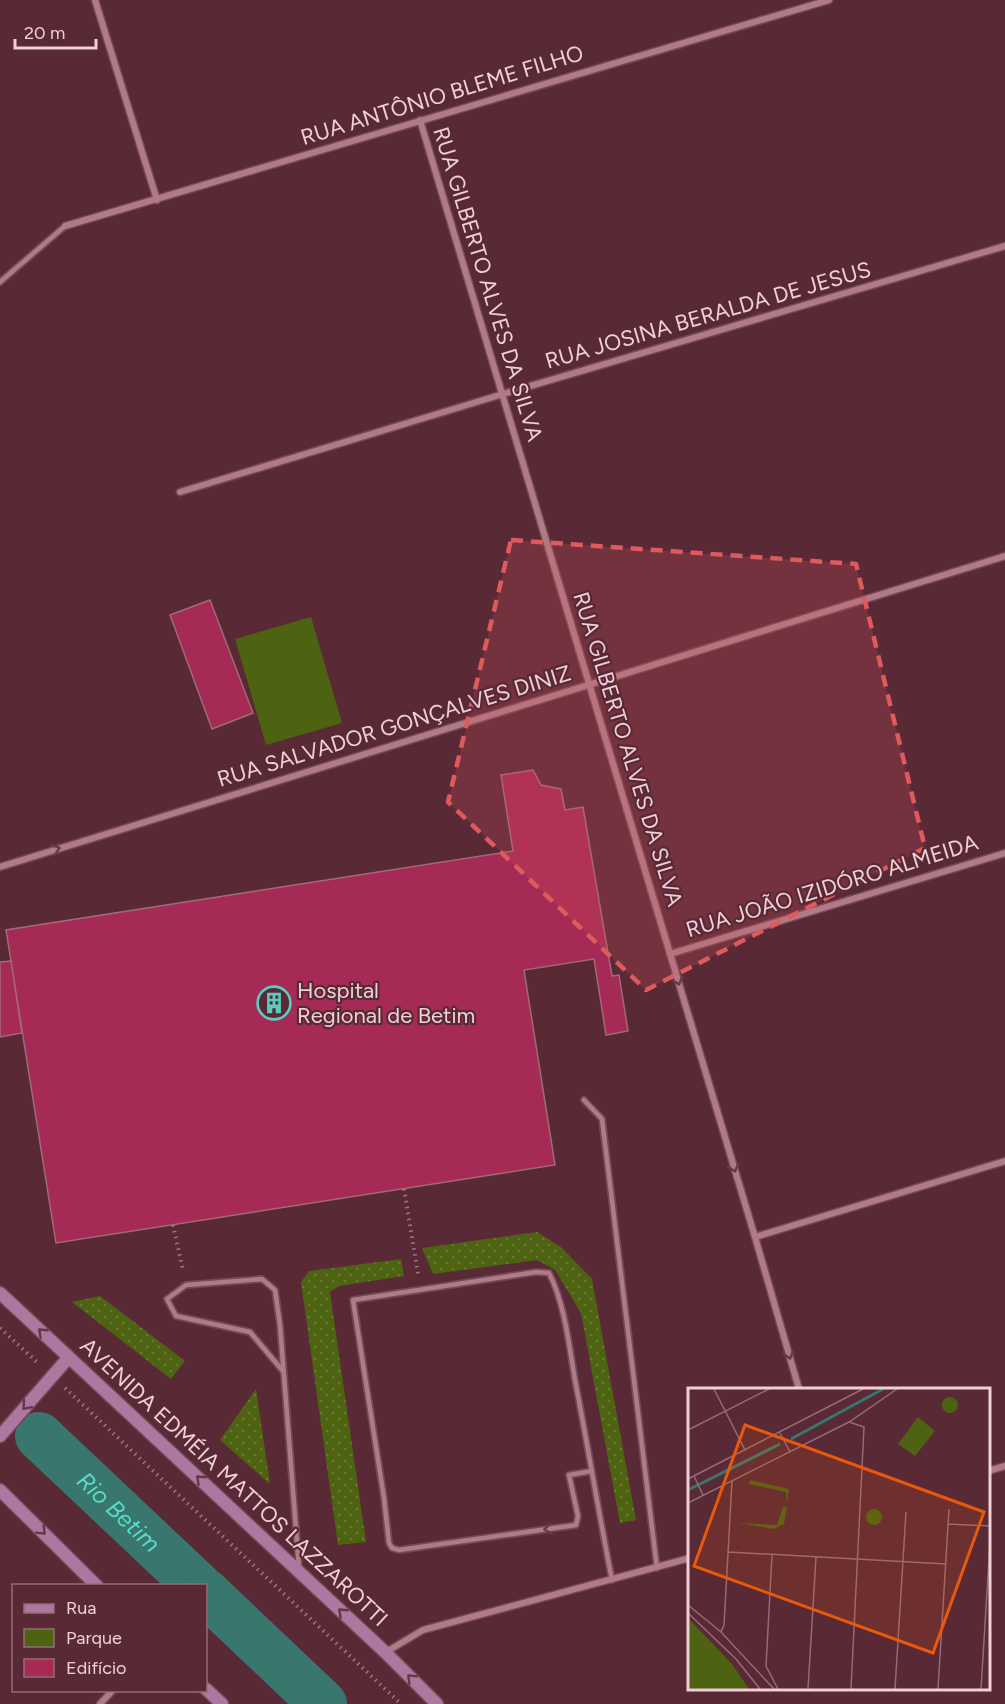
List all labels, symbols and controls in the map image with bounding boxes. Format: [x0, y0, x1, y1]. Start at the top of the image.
scale bar [15, 12, 96, 50]
text: 20 m [24, 22, 65, 44]
street label: RUA ANTÔNIO BLEME FILHO [297, 39, 587, 151]
street label: RUA GILBERTO ALVES DA SILVA [427, 124, 549, 445]
street label: RUA JOSINA BERALDA DE JESUS [542, 256, 874, 374]
street label: RUA GILBERTO ALVES DA SILVA [567, 589, 689, 910]
street label: RUA SALVADOR GONÇALVES DINIZ [214, 659, 574, 793]
street label: RUA JOÃO IZIDÓRO ALMEIDA [683, 829, 981, 943]
one-way arrow [50, 844, 61, 856]
one-way arrow [671, 975, 683, 986]
place label: Hospital Regional de Betim [297, 977, 475, 1029]
building icon: Hospital Regional de Betim [256, 985, 292, 1021]
one-way arrow [727, 1162, 739, 1173]
one-way arrow [38, 1328, 49, 1339]
street label: AVENIDA EDMÉIA MATTOS LAZZAROTTI [75, 1332, 393, 1632]
one-way arrow [782, 1349, 794, 1360]
inset map [688, 1388, 990, 1689]
one-way arrow [22, 1399, 33, 1410]
water label: Rio Betim [71, 1465, 167, 1558]
one-way arrow [196, 1475, 207, 1486]
one-way arrow [543, 1522, 552, 1534]
one-way arrow [34, 1524, 45, 1535]
legend [12, 1584, 207, 1692]
text: Rua [66, 1597, 97, 1619]
one-way arrow [339, 1609, 350, 1620]
text: Parque [66, 1627, 122, 1649]
text: Edifício [66, 1657, 127, 1679]
one-way arrow [408, 1675, 419, 1686]

